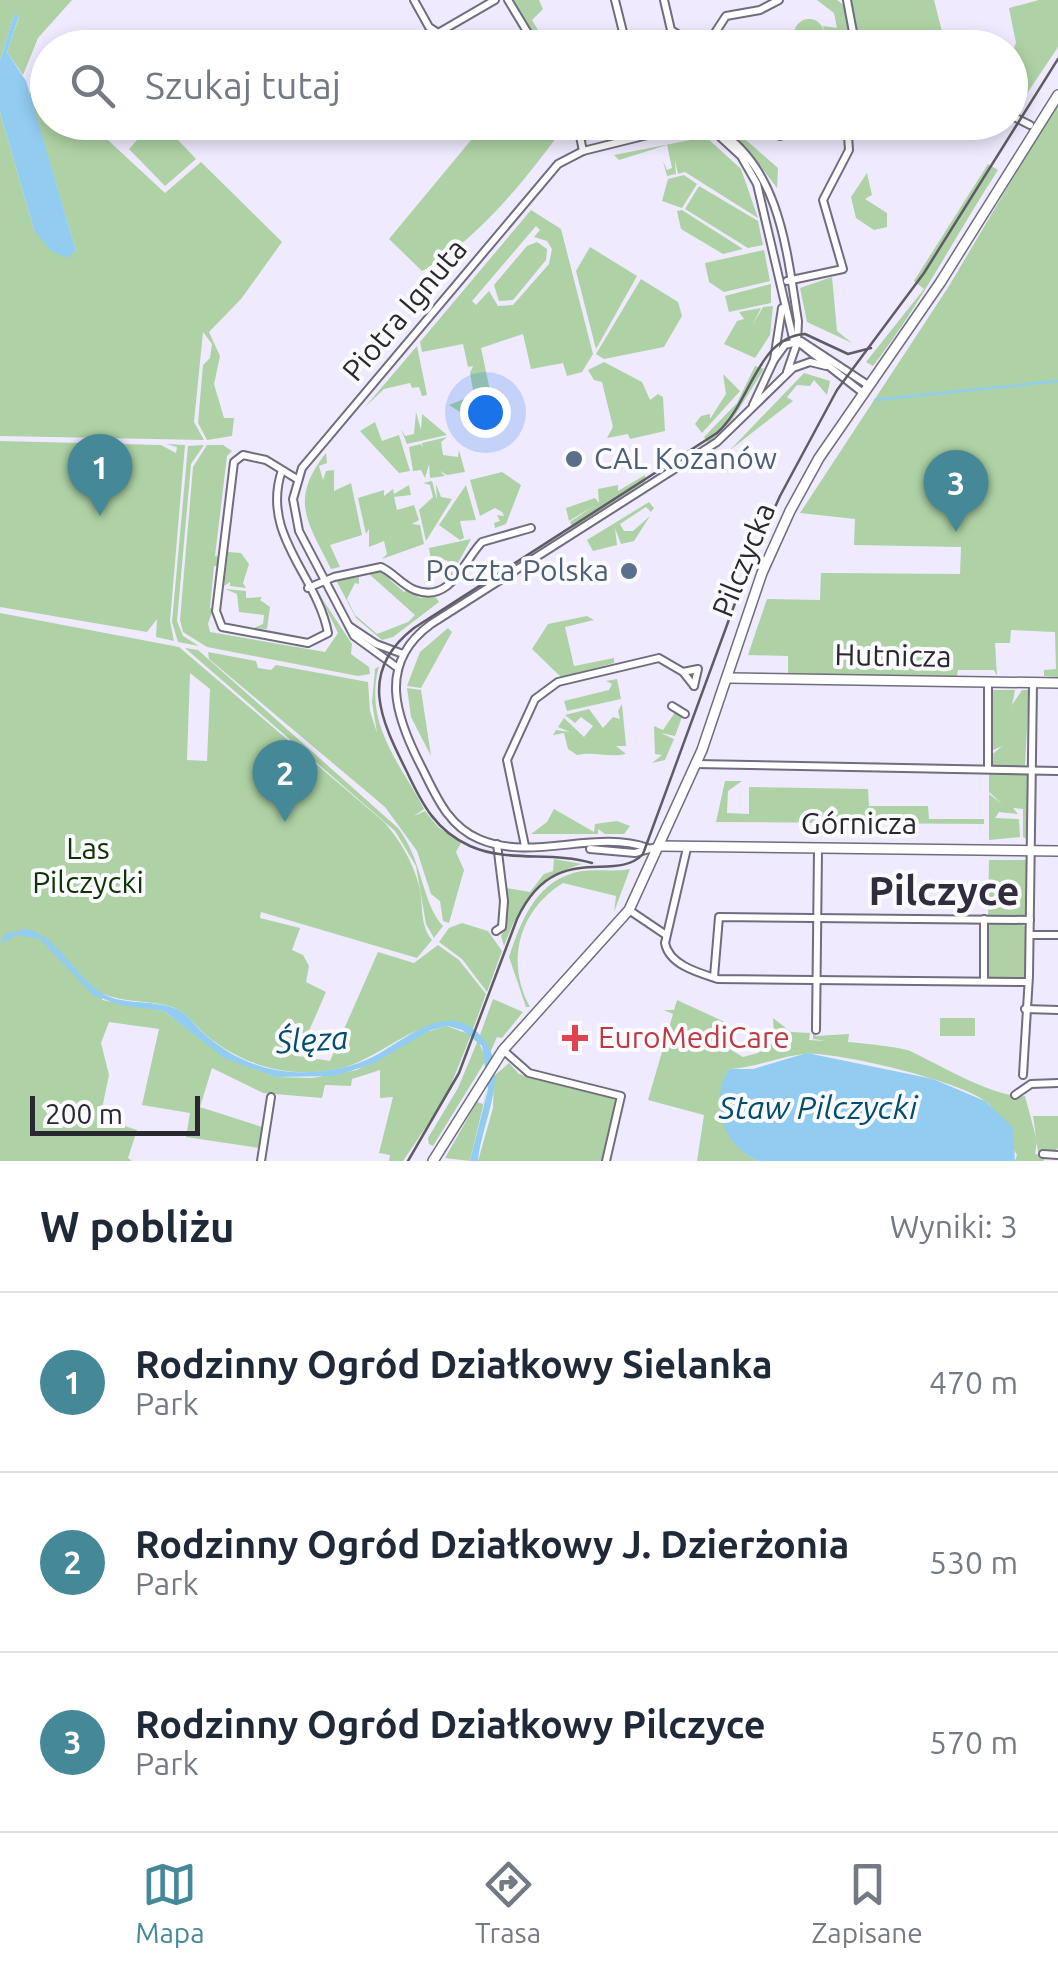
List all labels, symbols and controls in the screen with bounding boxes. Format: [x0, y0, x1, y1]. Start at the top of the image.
search box [30, 30, 1028, 140]
icon: search [65, 58, 120, 113]
text: Szukaj tutaj [145, 64, 341, 106]
street label: Piotra Ignuta [335, 232, 473, 387]
your location [460, 387, 511, 438]
pin: 1 [68, 434, 132, 516]
place label: CAL Kozanów [594, 441, 777, 475]
marker: CAL Kozanów [563, 448, 585, 470]
pin: 3 [924, 450, 988, 532]
street label: Pilczycka [705, 498, 781, 622]
place label: Poczta Polska [425, 553, 609, 587]
marker: Poczta Polska [618, 560, 640, 582]
street label: Hutnicza [834, 637, 952, 673]
pin: 2 [252, 740, 318, 822]
street label: Górnicza [801, 806, 917, 840]
park label: Las Pilczycki [32, 831, 144, 899]
district label: Pilczyce [868, 868, 1020, 913]
water label: Ślęza [273, 1019, 349, 1060]
place label: EuroMediCare [598, 1020, 790, 1054]
marker: EuroMediCare [562, 1025, 588, 1051]
water label: Staw Pilczycki [718, 1089, 918, 1125]
scale bar [30, 1091, 200, 1136]
text: 200 m [45, 1098, 123, 1129]
text: W pobliżu [40, 1203, 235, 1250]
text: Wyniki: 3 [890, 1208, 1018, 1244]
text: Rodzinny Ogród Działkowy Sielanka [135, 1343, 773, 1385]
text: 1 [63, 1364, 82, 1400]
text: 470 m [929, 1364, 1018, 1400]
text: Park [135, 1385, 199, 1421]
text: Rodzinny Ogród Działkowy J. Dzierżonia [135, 1523, 849, 1565]
text: 2 [63, 1544, 82, 1580]
text: 530 m [929, 1544, 1018, 1580]
text: Park [135, 1565, 199, 1601]
text: Rodzinny Ogród Działkowy Pilczyce [135, 1703, 766, 1745]
text: 3 [63, 1724, 82, 1760]
text: 570 m [929, 1724, 1018, 1760]
text: Park [135, 1745, 199, 1781]
tab: Mapa [135, 1857, 205, 1948]
tab: Trasa [475, 1857, 541, 1948]
tab: Zapisane [811, 1857, 923, 1948]

